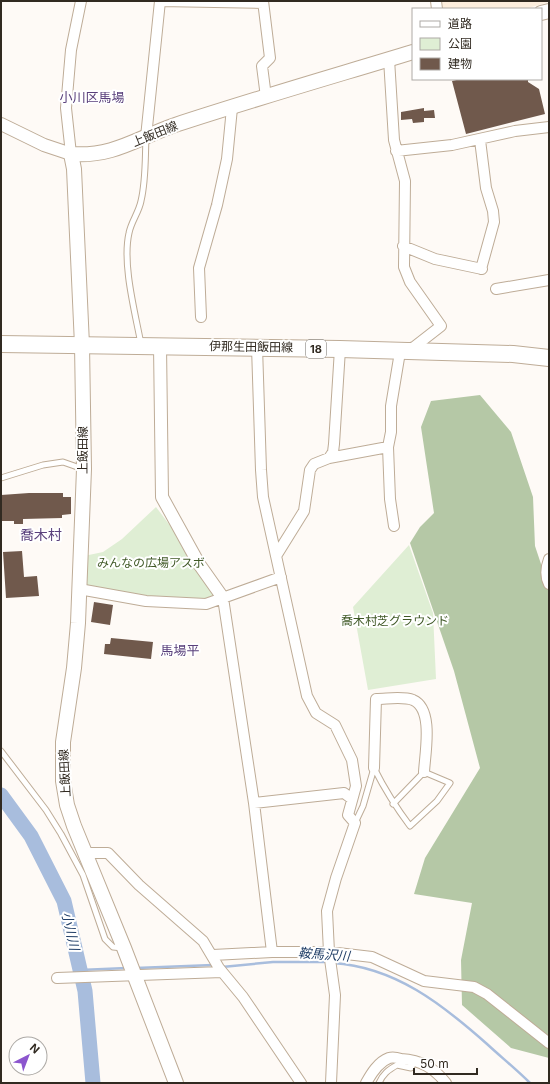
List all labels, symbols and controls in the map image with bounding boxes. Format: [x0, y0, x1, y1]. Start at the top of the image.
legend [412, 8, 542, 80]
text: 道路 [448, 16, 472, 31]
text: 公園 [448, 36, 472, 51]
text: 建物 [448, 56, 472, 71]
district label: 小川区馬場 [59, 89, 125, 105]
street label: 上飯田線 [130, 118, 180, 149]
street label: 伊那生田飯田線 [209, 338, 293, 355]
road number: 18 [306, 340, 326, 358]
street label: 上飯田線 [75, 426, 90, 474]
district label: 喬木村 [20, 526, 62, 543]
park label: みんなの広場アスボ [97, 555, 205, 570]
park label: 喬木村芝グラウンド [341, 613, 449, 628]
district label: 馬場平 [160, 642, 200, 658]
street label: 上飯田線 [56, 749, 73, 797]
water label: 小川川 [59, 910, 84, 954]
water label: 鞍馬沢川 [297, 944, 352, 964]
north arrow [8, 1036, 48, 1076]
text: N [27, 1041, 42, 1057]
scale bar [414, 1050, 477, 1076]
text: 50 m [420, 1056, 449, 1071]

